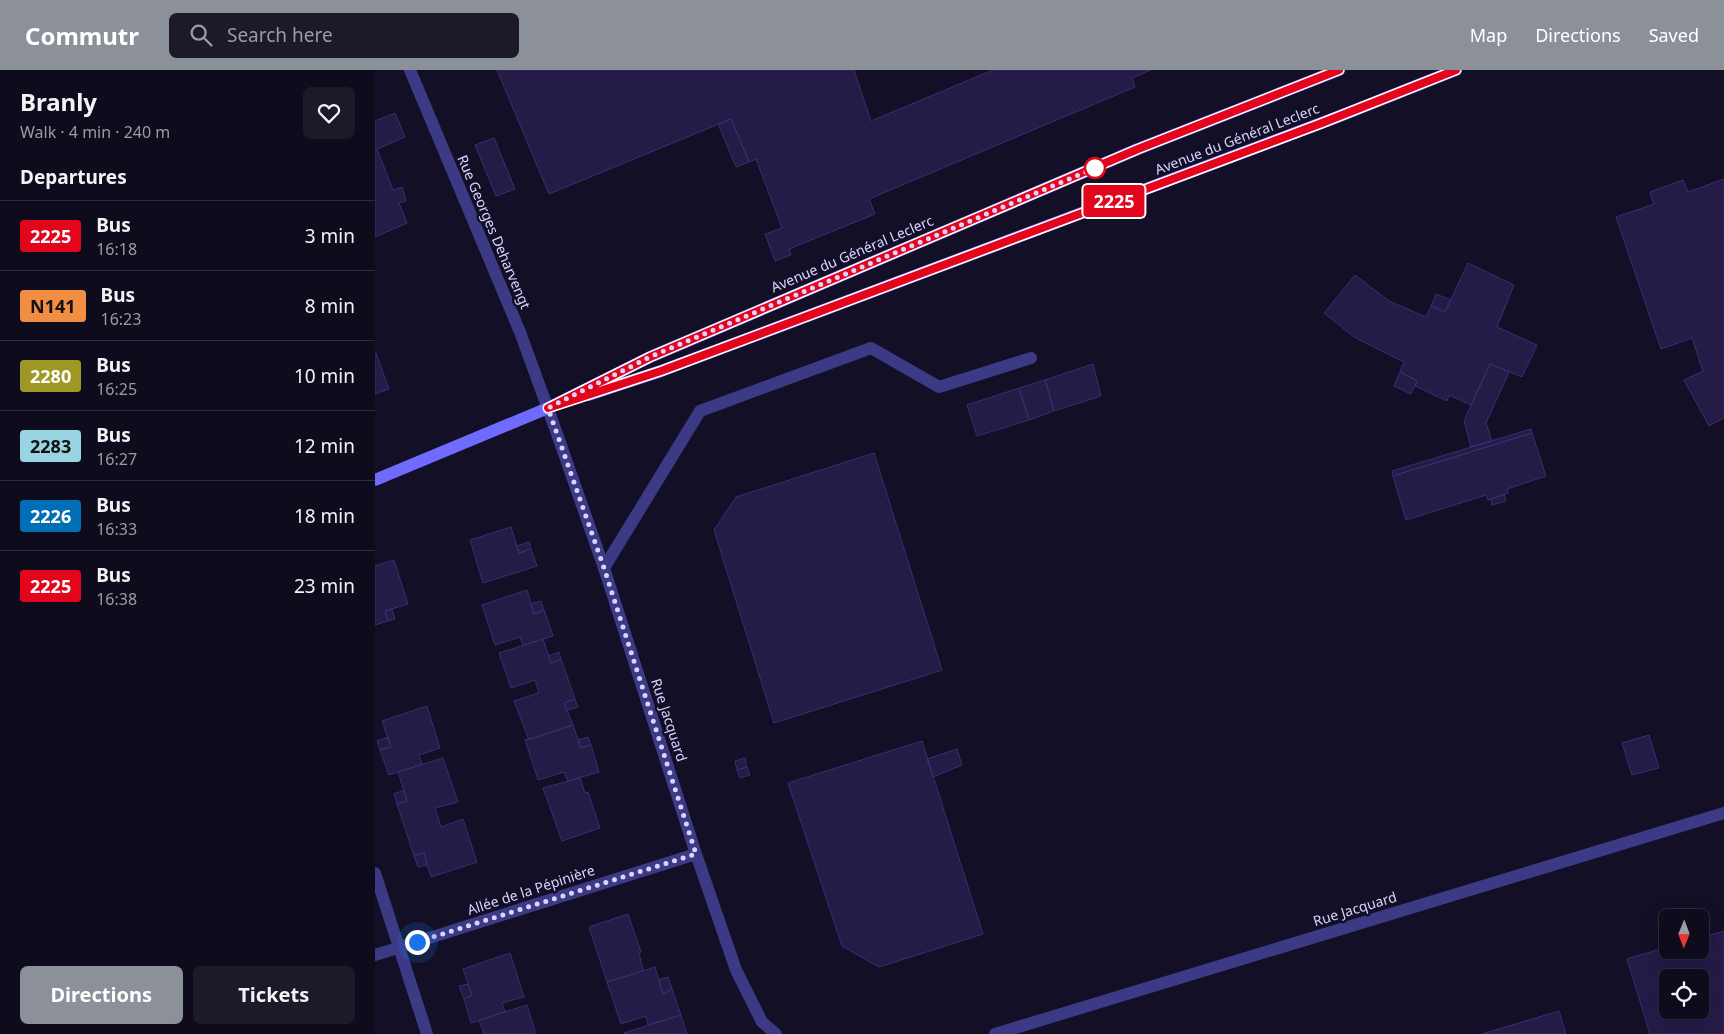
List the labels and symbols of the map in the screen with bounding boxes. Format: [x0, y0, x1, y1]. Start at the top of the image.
street label: Avenue du Général Leclerc [1152, 98, 1322, 179]
street label: Rue Georges Deharvengt [453, 152, 536, 312]
unlabelled marker [1084, 157, 1106, 179]
line badge: 2225 [1079, 185, 1149, 217]
street label: Avenue du Général Leclerc [768, 211, 936, 296]
street label: Rue Jacquard [647, 676, 692, 764]
street label: Allée de la Pépinière [465, 860, 597, 919]
street label: Rue Jacquard [1311, 887, 1399, 930]
north arrow [1659, 909, 1709, 959]
your location [405, 930, 430, 955]

